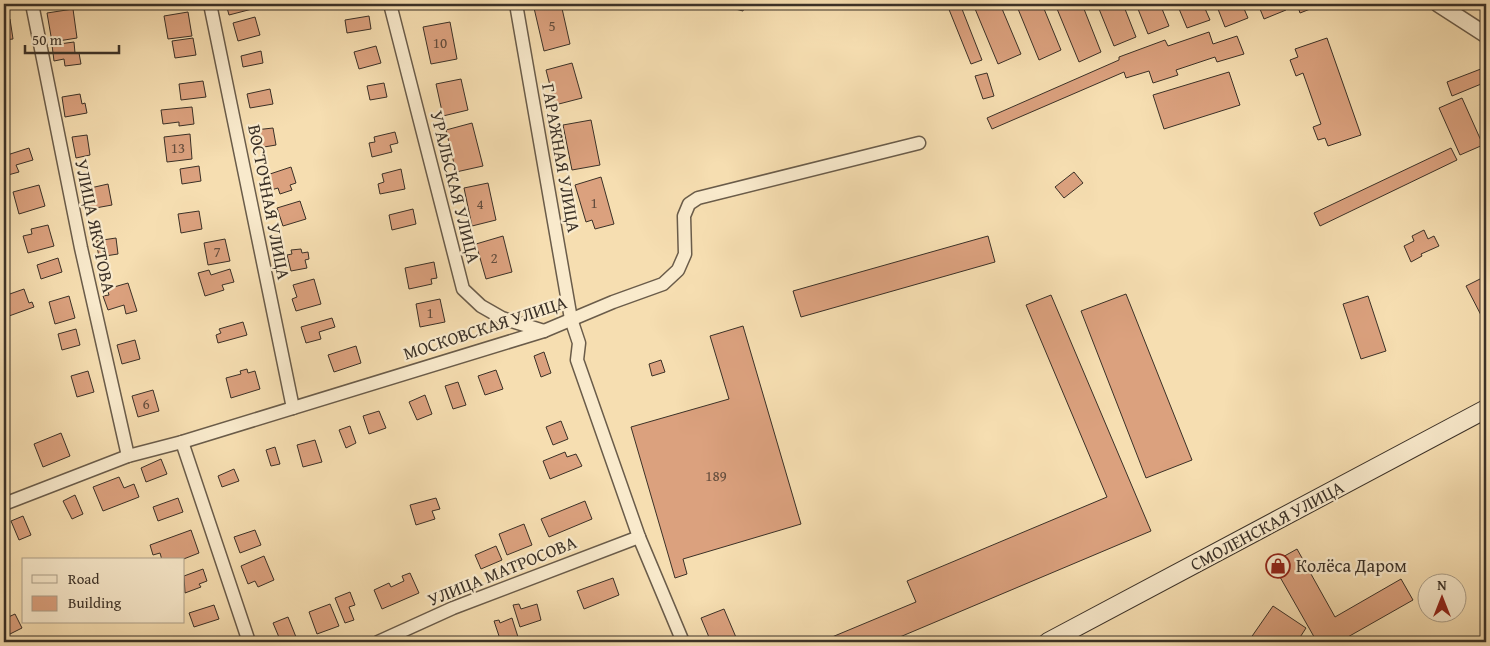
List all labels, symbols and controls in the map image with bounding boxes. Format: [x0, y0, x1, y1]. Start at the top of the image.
house number: 5 [548, 15, 556, 36]
scale bar [25, 22, 119, 54]
text: 50 m [32, 29, 63, 50]
house number: 10 [433, 32, 447, 53]
street label: ГАРАЖНАЯ УЛИЦА [535, 81, 588, 235]
street label: УРАЛЬСКАЯ УЛИЦА [423, 108, 488, 266]
street label: ВОСТОЧНАЯ УЛИЦА [241, 122, 298, 282]
house number: 13 [171, 137, 185, 158]
street label: УЛИЦА ЯКУТОВА [68, 157, 123, 295]
house number: 1 [590, 192, 598, 213]
house number: 4 [476, 193, 484, 214]
house number: 7 [213, 241, 221, 262]
house number: 2 [490, 247, 498, 268]
street label: МОСКОВСКАЯ УЛИЦА [400, 288, 570, 367]
house number: 1 [426, 302, 434, 323]
house number: 6 [142, 393, 150, 414]
house number: 189 [705, 465, 727, 486]
street label: СМОЛЕНСКАЯ УЛИЦА [1185, 474, 1349, 578]
street label: УЛИЦА МАТРОСОВА [423, 528, 580, 613]
place label: Колёса Даром [1296, 552, 1407, 579]
shop icon: Колёса Даром [1265, 553, 1291, 579]
legend [22, 558, 185, 624]
text: Road [68, 568, 99, 589]
north arrow [1418, 574, 1468, 624]
text: N [1437, 575, 1447, 595]
text: Building [68, 592, 122, 613]

